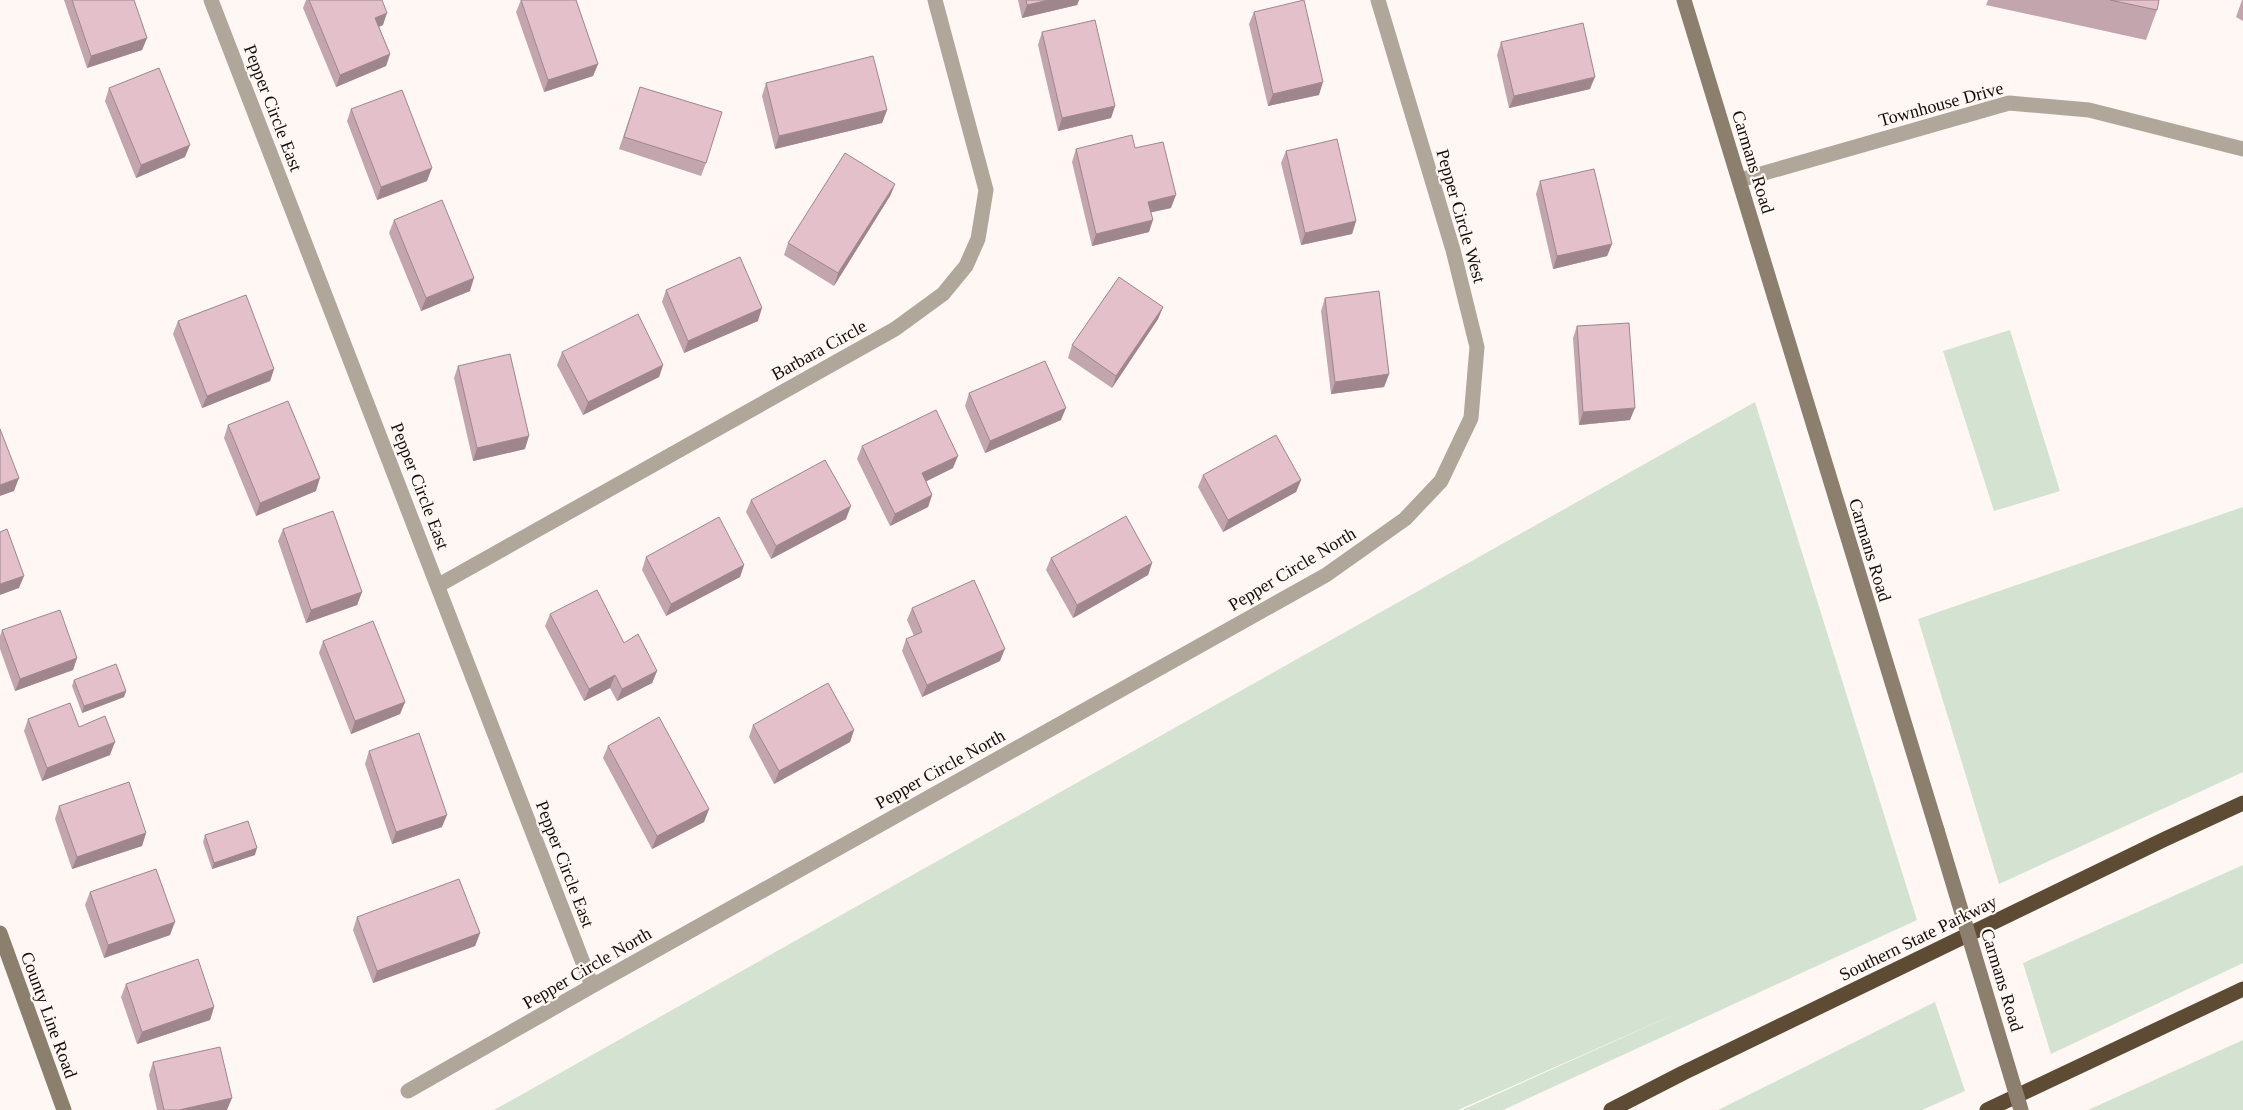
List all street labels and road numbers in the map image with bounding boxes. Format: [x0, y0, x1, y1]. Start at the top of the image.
street label: Pepper Circle East [240, 42, 306, 174]
street label: Townhouse Drive [1876, 78, 2006, 130]
street label: Carmans Road [1728, 108, 1778, 216]
street label: Pepper Circle West [1432, 147, 1490, 285]
street label: Barbara Circle [768, 316, 870, 384]
street label: Pepper Circle East [387, 420, 453, 552]
street label: Carmans Road [1845, 496, 1895, 604]
street label: Pepper Circle North [1225, 523, 1359, 615]
street label: Pepper Circle North [872, 725, 1008, 813]
street label: Pepper Circle East [532, 798, 598, 930]
street label: Southern State Parkway [1836, 891, 2000, 985]
street label: Pepper Circle North [519, 923, 655, 1013]
street label: Carmans Road [1977, 926, 2027, 1034]
street label: County Line Road [17, 949, 81, 1081]

